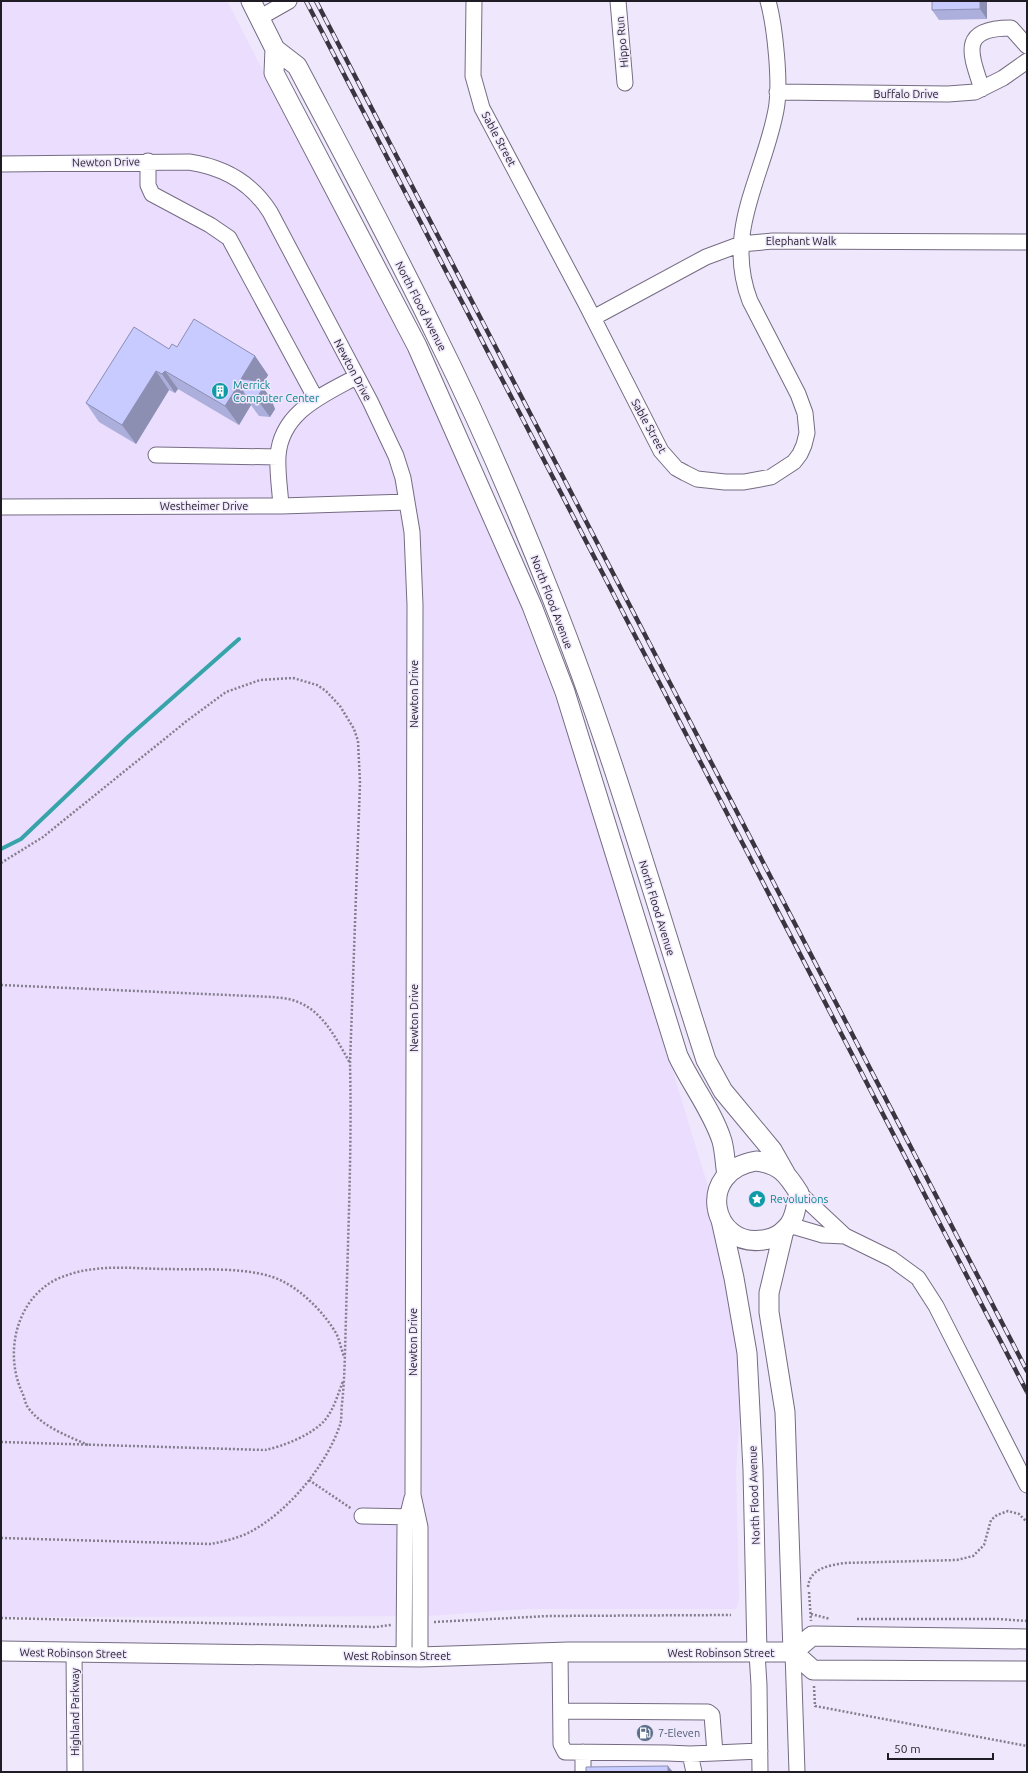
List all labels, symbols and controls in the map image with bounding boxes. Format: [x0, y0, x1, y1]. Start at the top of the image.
street label: Hippo Run [614, 16, 630, 68]
street label: Buffalo Drive [873, 88, 939, 100]
street label: Sable Street [480, 110, 519, 169]
street label: Newton Drive [72, 155, 140, 169]
street label: Elephant Walk [766, 235, 837, 247]
street label: North Flood Avenue [393, 259, 449, 353]
street label: Newton Drive [332, 337, 374, 403]
place label: Merrick Computer Center [233, 379, 320, 404]
building icon: Merrick Computer Center [210, 381, 230, 401]
street label: Sable Street [629, 397, 669, 456]
street label: Westheimer Drive [160, 500, 248, 512]
street label: North Flood Avenue [529, 554, 575, 650]
street label: Newton Drive [408, 660, 420, 728]
street label: North Flood Avenue [637, 859, 677, 957]
street label: Newton Drive [408, 984, 420, 1052]
place icon: Revolutions [747, 1189, 767, 1209]
place label: Revolutions [770, 1193, 829, 1205]
street label: Newton Drive [407, 1308, 419, 1376]
street label: North Flood Avenue [746, 1445, 762, 1545]
street label: West Robinson Street [19, 1646, 127, 1660]
street label: West Robinson Street [667, 1647, 775, 1659]
street label: West Robinson Street [343, 1650, 451, 1662]
street label: Highland Parkway [69, 1667, 81, 1756]
fuel station icon: 7-Eleven [635, 1723, 655, 1743]
place label: 7-Eleven [658, 1727, 700, 1739]
scale bar [888, 1735, 993, 1761]
text: 50 m [894, 1742, 921, 1755]

